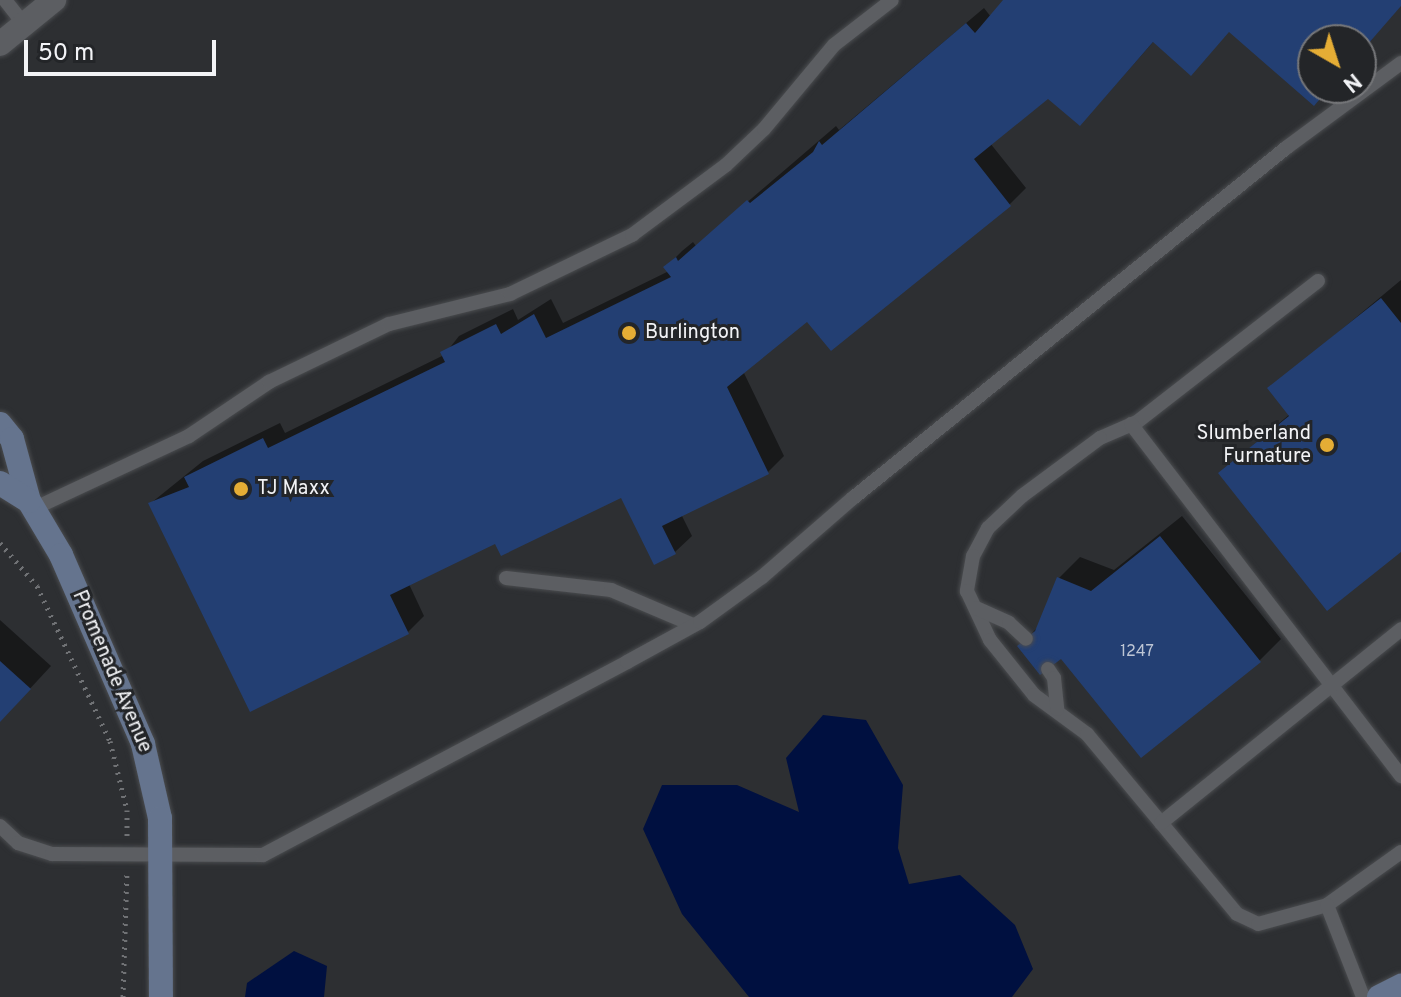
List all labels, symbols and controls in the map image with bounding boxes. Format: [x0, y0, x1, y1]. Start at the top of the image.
scale bar [28, 24, 220, 74]
north arrow [1297, 24, 1377, 104]
text: 50 m [38, 39, 94, 69]
text: N [1337, 66, 1366, 97]
place label: Burlington [645, 321, 740, 345]
marker: Burlington [620, 324, 638, 342]
place label: Slumberland Furnature [1196, 422, 1311, 469]
marker: Slumberland Furnature [1318, 436, 1336, 454]
place label: TJ Maxx [257, 477, 330, 501]
marker: TJ Maxx [232, 480, 250, 498]
street label: Promenade Avenue [66, 587, 156, 757]
house number: 1247 [1120, 642, 1154, 662]

